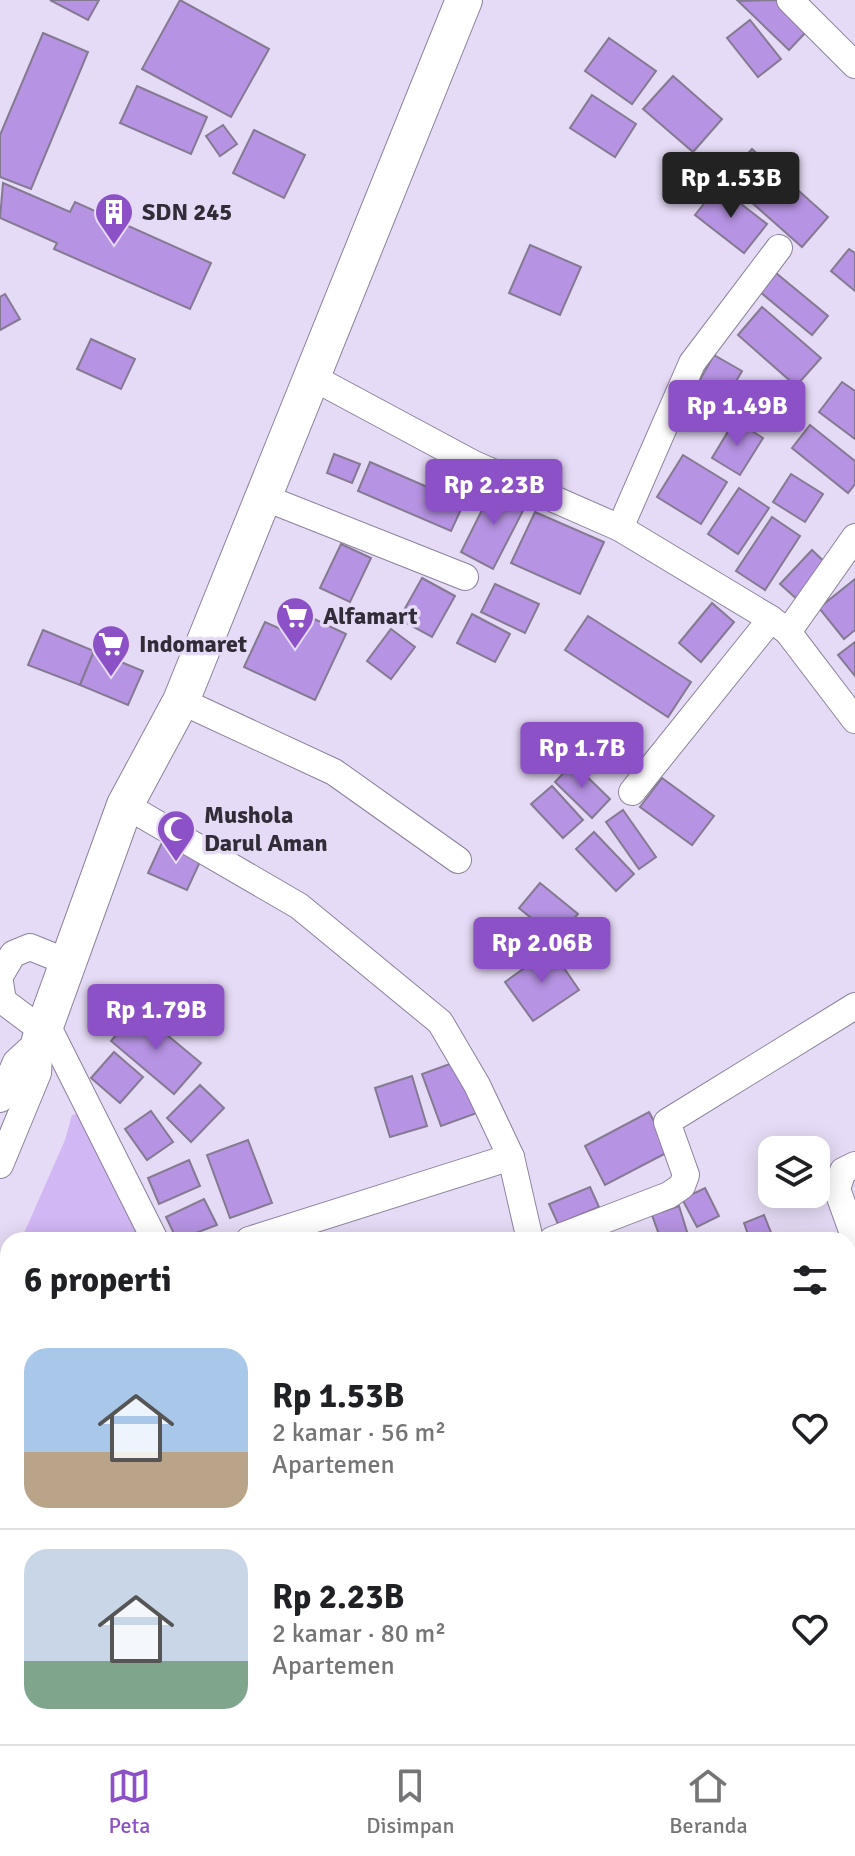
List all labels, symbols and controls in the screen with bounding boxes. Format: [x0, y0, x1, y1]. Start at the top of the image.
pin: Rp 1.53B [648, 152, 814, 220]
text: Rp 1.53B [680, 162, 782, 194]
building icon: SDN 245 [93, 191, 135, 246]
place label: SDN 245 [142, 197, 232, 227]
pin: Rp 1.49B [654, 380, 820, 448]
text: Rp 1.49B [686, 390, 788, 422]
pin: Rp 2.23B [411, 459, 577, 527]
text: Rp 2.23B [443, 469, 545, 501]
supermarket icon: Alfamart [274, 595, 316, 650]
place label: Alfamart [323, 601, 417, 631]
supermarket icon: Indomaret [90, 623, 132, 678]
place label: Indomaret [139, 629, 247, 659]
pin: Rp 1.7B [508, 722, 656, 790]
text: Rp 1.7B [538, 732, 626, 764]
place label: Mushola Darul Aman [204, 800, 328, 858]
mosque icon: Mushola Darul Aman [155, 808, 197, 863]
pin: Rp 2.06B [459, 917, 625, 985]
text: Rp 2.06B [491, 927, 593, 959]
pin: Rp 1.79B [73, 984, 239, 1052]
text: Rp 1.79B [105, 994, 207, 1026]
map controls [758, 1136, 830, 1208]
button: layers [758, 1136, 830, 1208]
icon: filters [788, 1258, 832, 1302]
text: 6 properti [24, 1259, 172, 1301]
text: Rp 1.53B [272, 1375, 404, 1417]
icon: home [88, 1380, 184, 1476]
icon: heart [788, 1406, 832, 1450]
text: 2 kamar · 56 m² [272, 1417, 446, 1449]
text: Apartemen [272, 1449, 395, 1481]
text: Rp 2.23B [272, 1576, 404, 1618]
icon: home [88, 1581, 184, 1677]
icon: heart [788, 1607, 832, 1651]
text: 2 kamar · 80 m² [272, 1618, 446, 1650]
text: Apartemen [272, 1650, 395, 1682]
tab: Peta [107, 1764, 151, 1839]
tab: Disimpan [366, 1764, 454, 1839]
tab: Beranda [669, 1764, 748, 1839]

